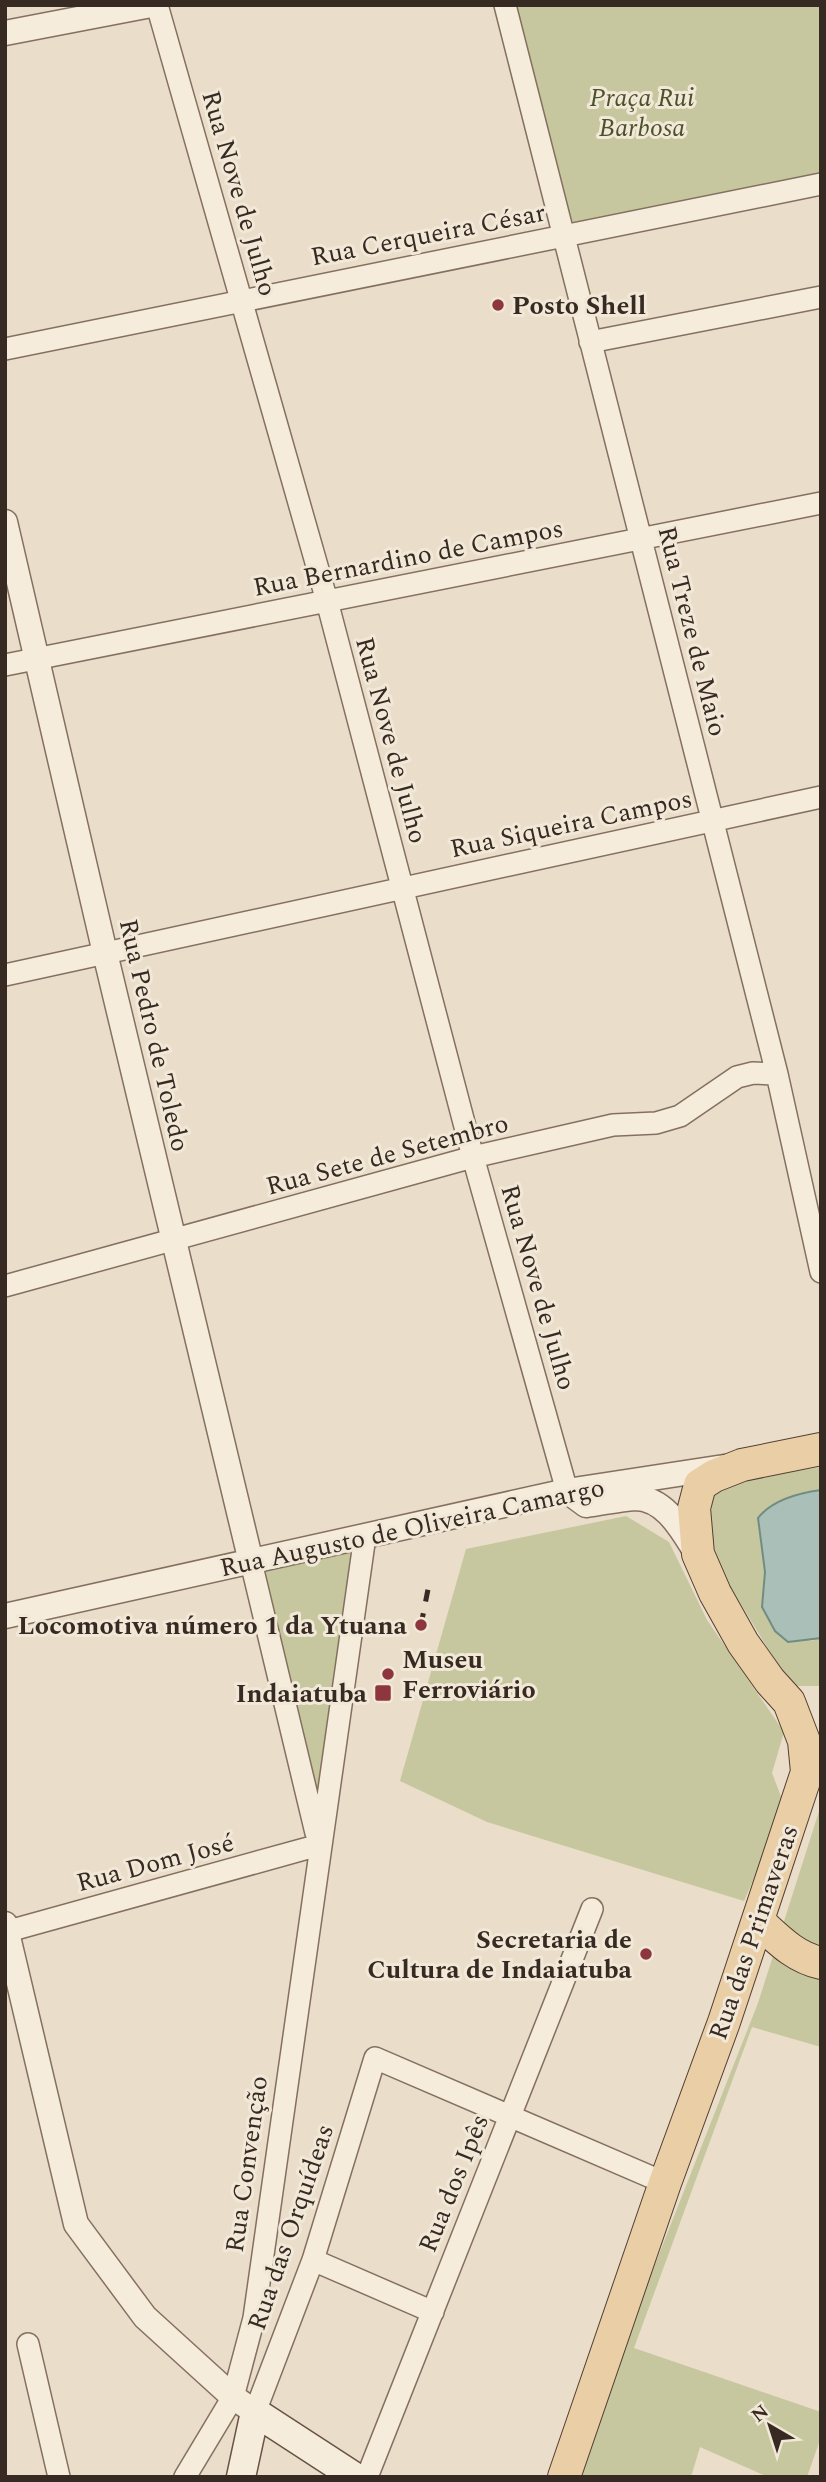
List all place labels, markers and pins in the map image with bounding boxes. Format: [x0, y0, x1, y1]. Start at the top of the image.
place label: Posto Shell [512, 286, 646, 326]
marker: Posto Shell [490, 297, 506, 313]
place label: Locomotiva número 1 da Ytuana [18, 1606, 408, 1646]
marker: Locomotiva número 1 da Ytuana [413, 1617, 429, 1633]
place label: Museu Ferroviário [402, 1640, 536, 1710]
marker: Museu Ferroviário [380, 1666, 396, 1682]
place label: Indaiatuba [236, 1674, 368, 1714]
marker: Indaiatuba [373, 1683, 393, 1703]
place label: Secretaria de Cultura de Indaiatuba [367, 1920, 633, 1990]
marker: Secretaria de Cultura de Indaiatuba [638, 1946, 654, 1962]

